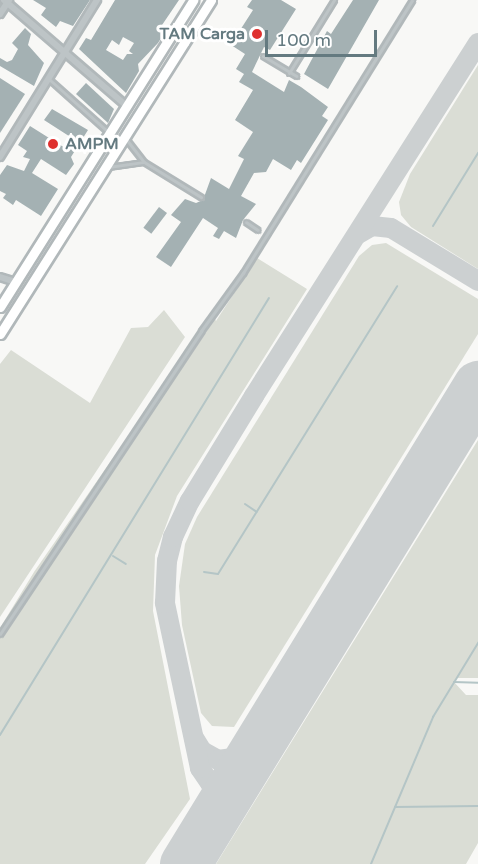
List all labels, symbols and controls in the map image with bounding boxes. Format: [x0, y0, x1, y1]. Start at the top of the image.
scale bar [268, 18, 380, 56]
place label: TAM Carga [160, 24, 245, 44]
marker: TAM Carga [250, 27, 264, 41]
text: 100 m [276, 29, 331, 51]
place label: AMPM [65, 134, 119, 154]
marker: AMPM [46, 137, 60, 151]

